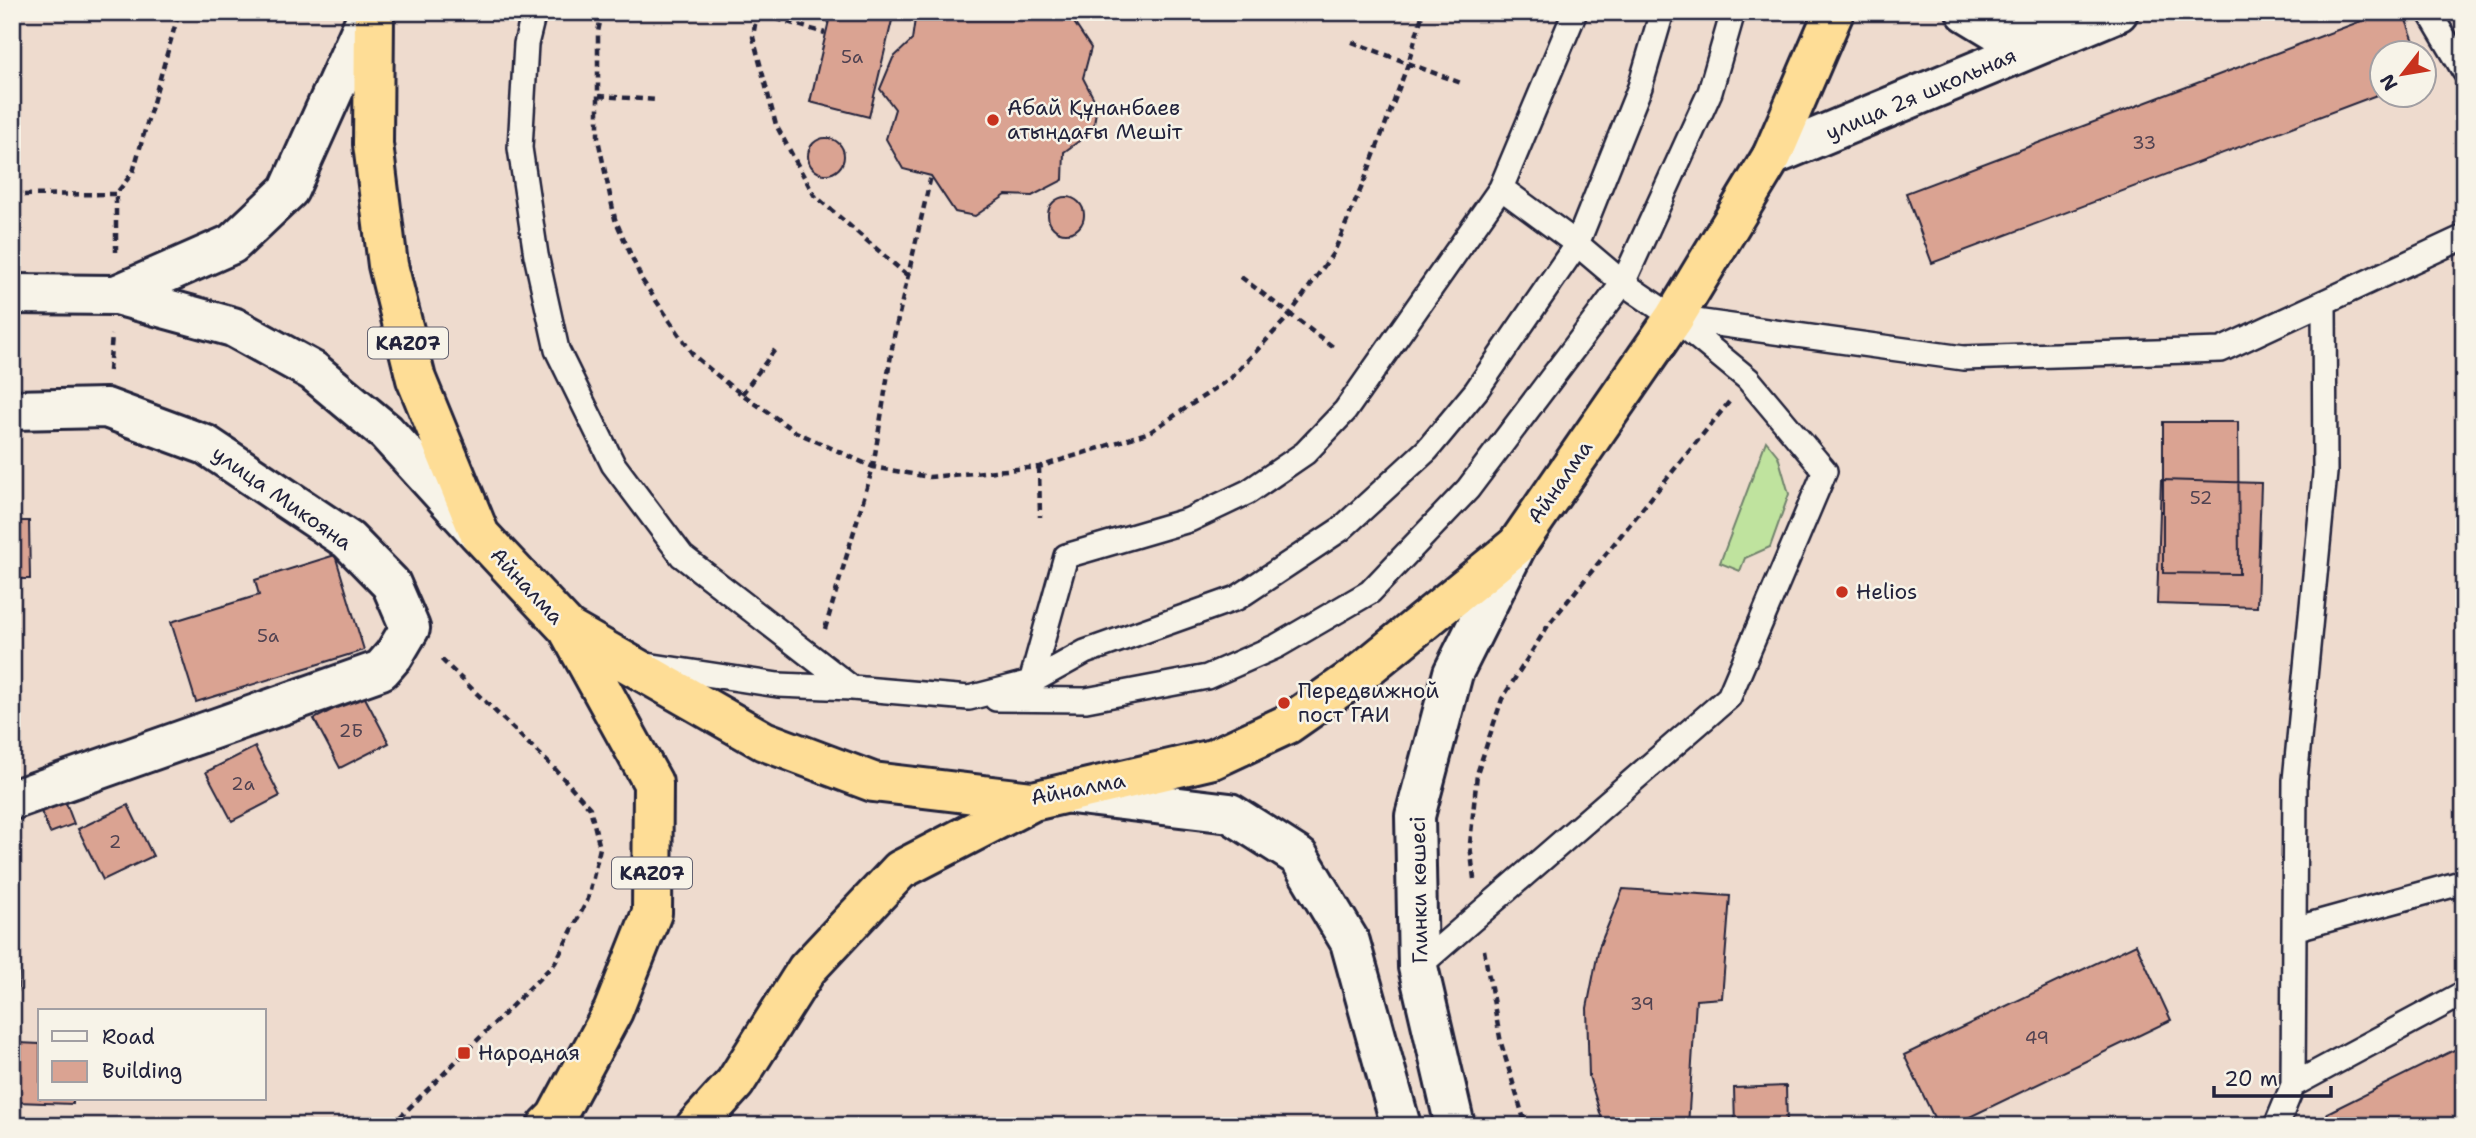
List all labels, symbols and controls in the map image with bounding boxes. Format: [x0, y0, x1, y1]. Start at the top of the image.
north arrow [2368, 38, 2438, 108]
street label: улица 2я школьная [1821, 41, 2021, 147]
house number: 5а [841, 45, 863, 69]
text: N [2374, 70, 2403, 95]
place label: Абай Құнанбаев атындағы Мешіт [1007, 94, 1183, 146]
marker: Абай Құнанбаев атындағы Мешіт [985, 112, 1001, 128]
house number: 33 [2132, 131, 2156, 155]
road number: KAZ07 [368, 328, 448, 358]
street label: Айналма [1521, 435, 1599, 529]
street label: улица Микояна [206, 439, 358, 557]
house number: 52 [2190, 486, 2212, 510]
street label: Айналма [484, 541, 570, 631]
place label: Helios [1856, 578, 1918, 606]
marker: Helios [1834, 584, 1850, 600]
house number: 5а [257, 624, 279, 648]
place label: Передвижной пост ГАИ [1298, 677, 1439, 729]
marker: Передвижной пост ГАИ [1276, 695, 1292, 711]
house number: 2Б [339, 719, 363, 743]
street label: Айналма [1028, 766, 1128, 812]
house number: 2а [231, 772, 255, 796]
street label: Глинки көшесі [1404, 816, 1434, 964]
house number: 2 [109, 830, 121, 854]
road number: KAZ07 [612, 858, 692, 888]
house number: 39 [1630, 992, 1654, 1016]
legend [38, 1009, 266, 1100]
text: Road [102, 1023, 155, 1051]
house number: 49 [2025, 1026, 2049, 1050]
place label: Народная [478, 1039, 580, 1067]
marker: Народная [456, 1045, 472, 1061]
scale bar [2214, 1054, 2331, 1098]
text: Building [102, 1057, 182, 1085]
text: 20 m [2224, 1065, 2278, 1093]

